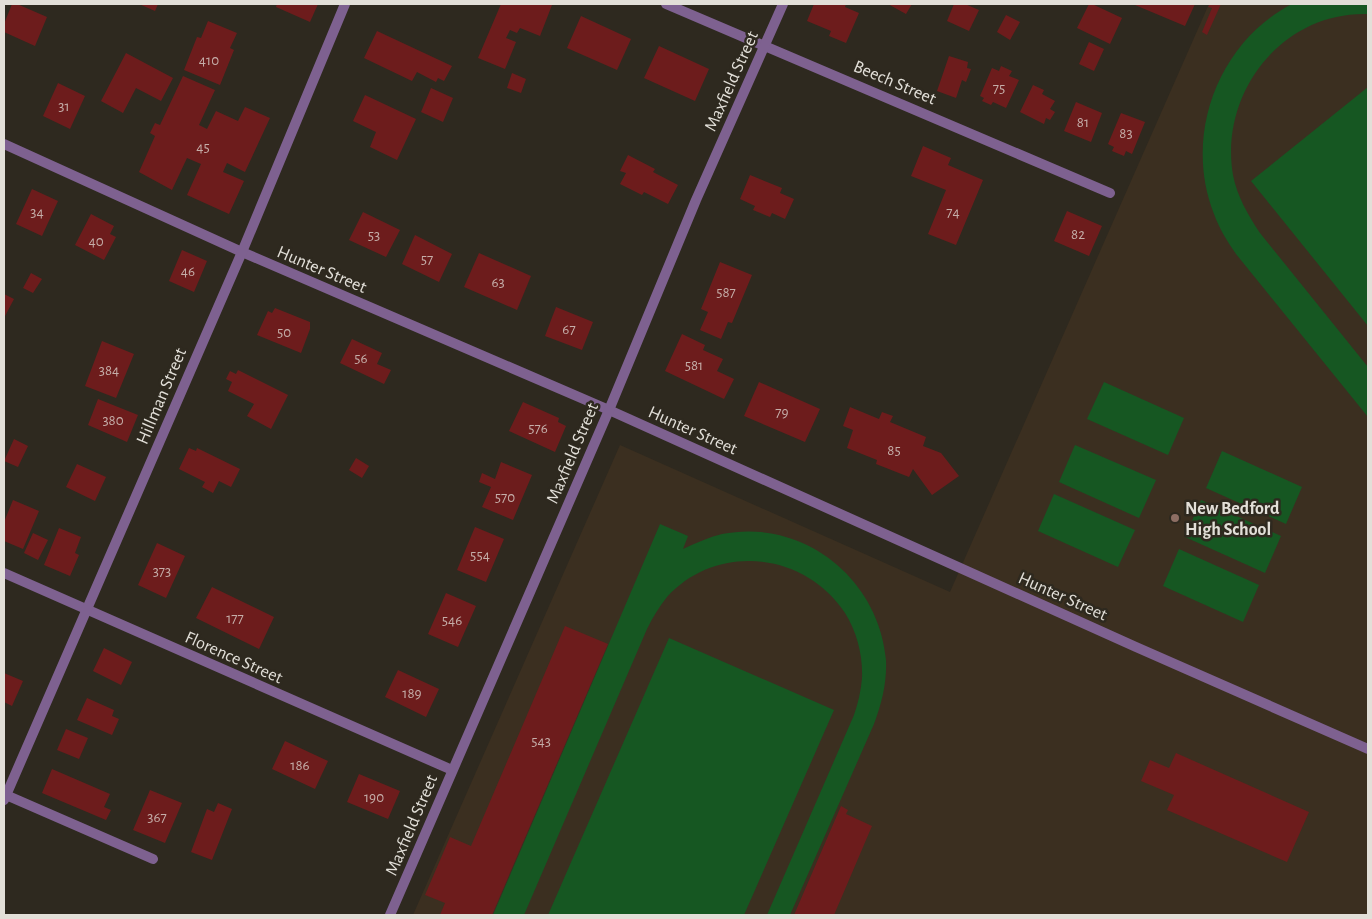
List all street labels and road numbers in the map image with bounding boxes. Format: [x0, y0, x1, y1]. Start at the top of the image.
street label: Maxfield Street [702, 28, 762, 134]
street label: Beech Street [851, 57, 939, 108]
street label: Hunter Street [274, 243, 369, 297]
street label: Hillman Street [134, 345, 190, 447]
street label: Maxfield Street [544, 400, 602, 506]
street label: Hunter Street [645, 403, 740, 459]
street label: Hunter Street [1015, 569, 1110, 625]
street label: Florence Street [182, 628, 285, 688]
street label: Maxfield Street [383, 772, 441, 878]

